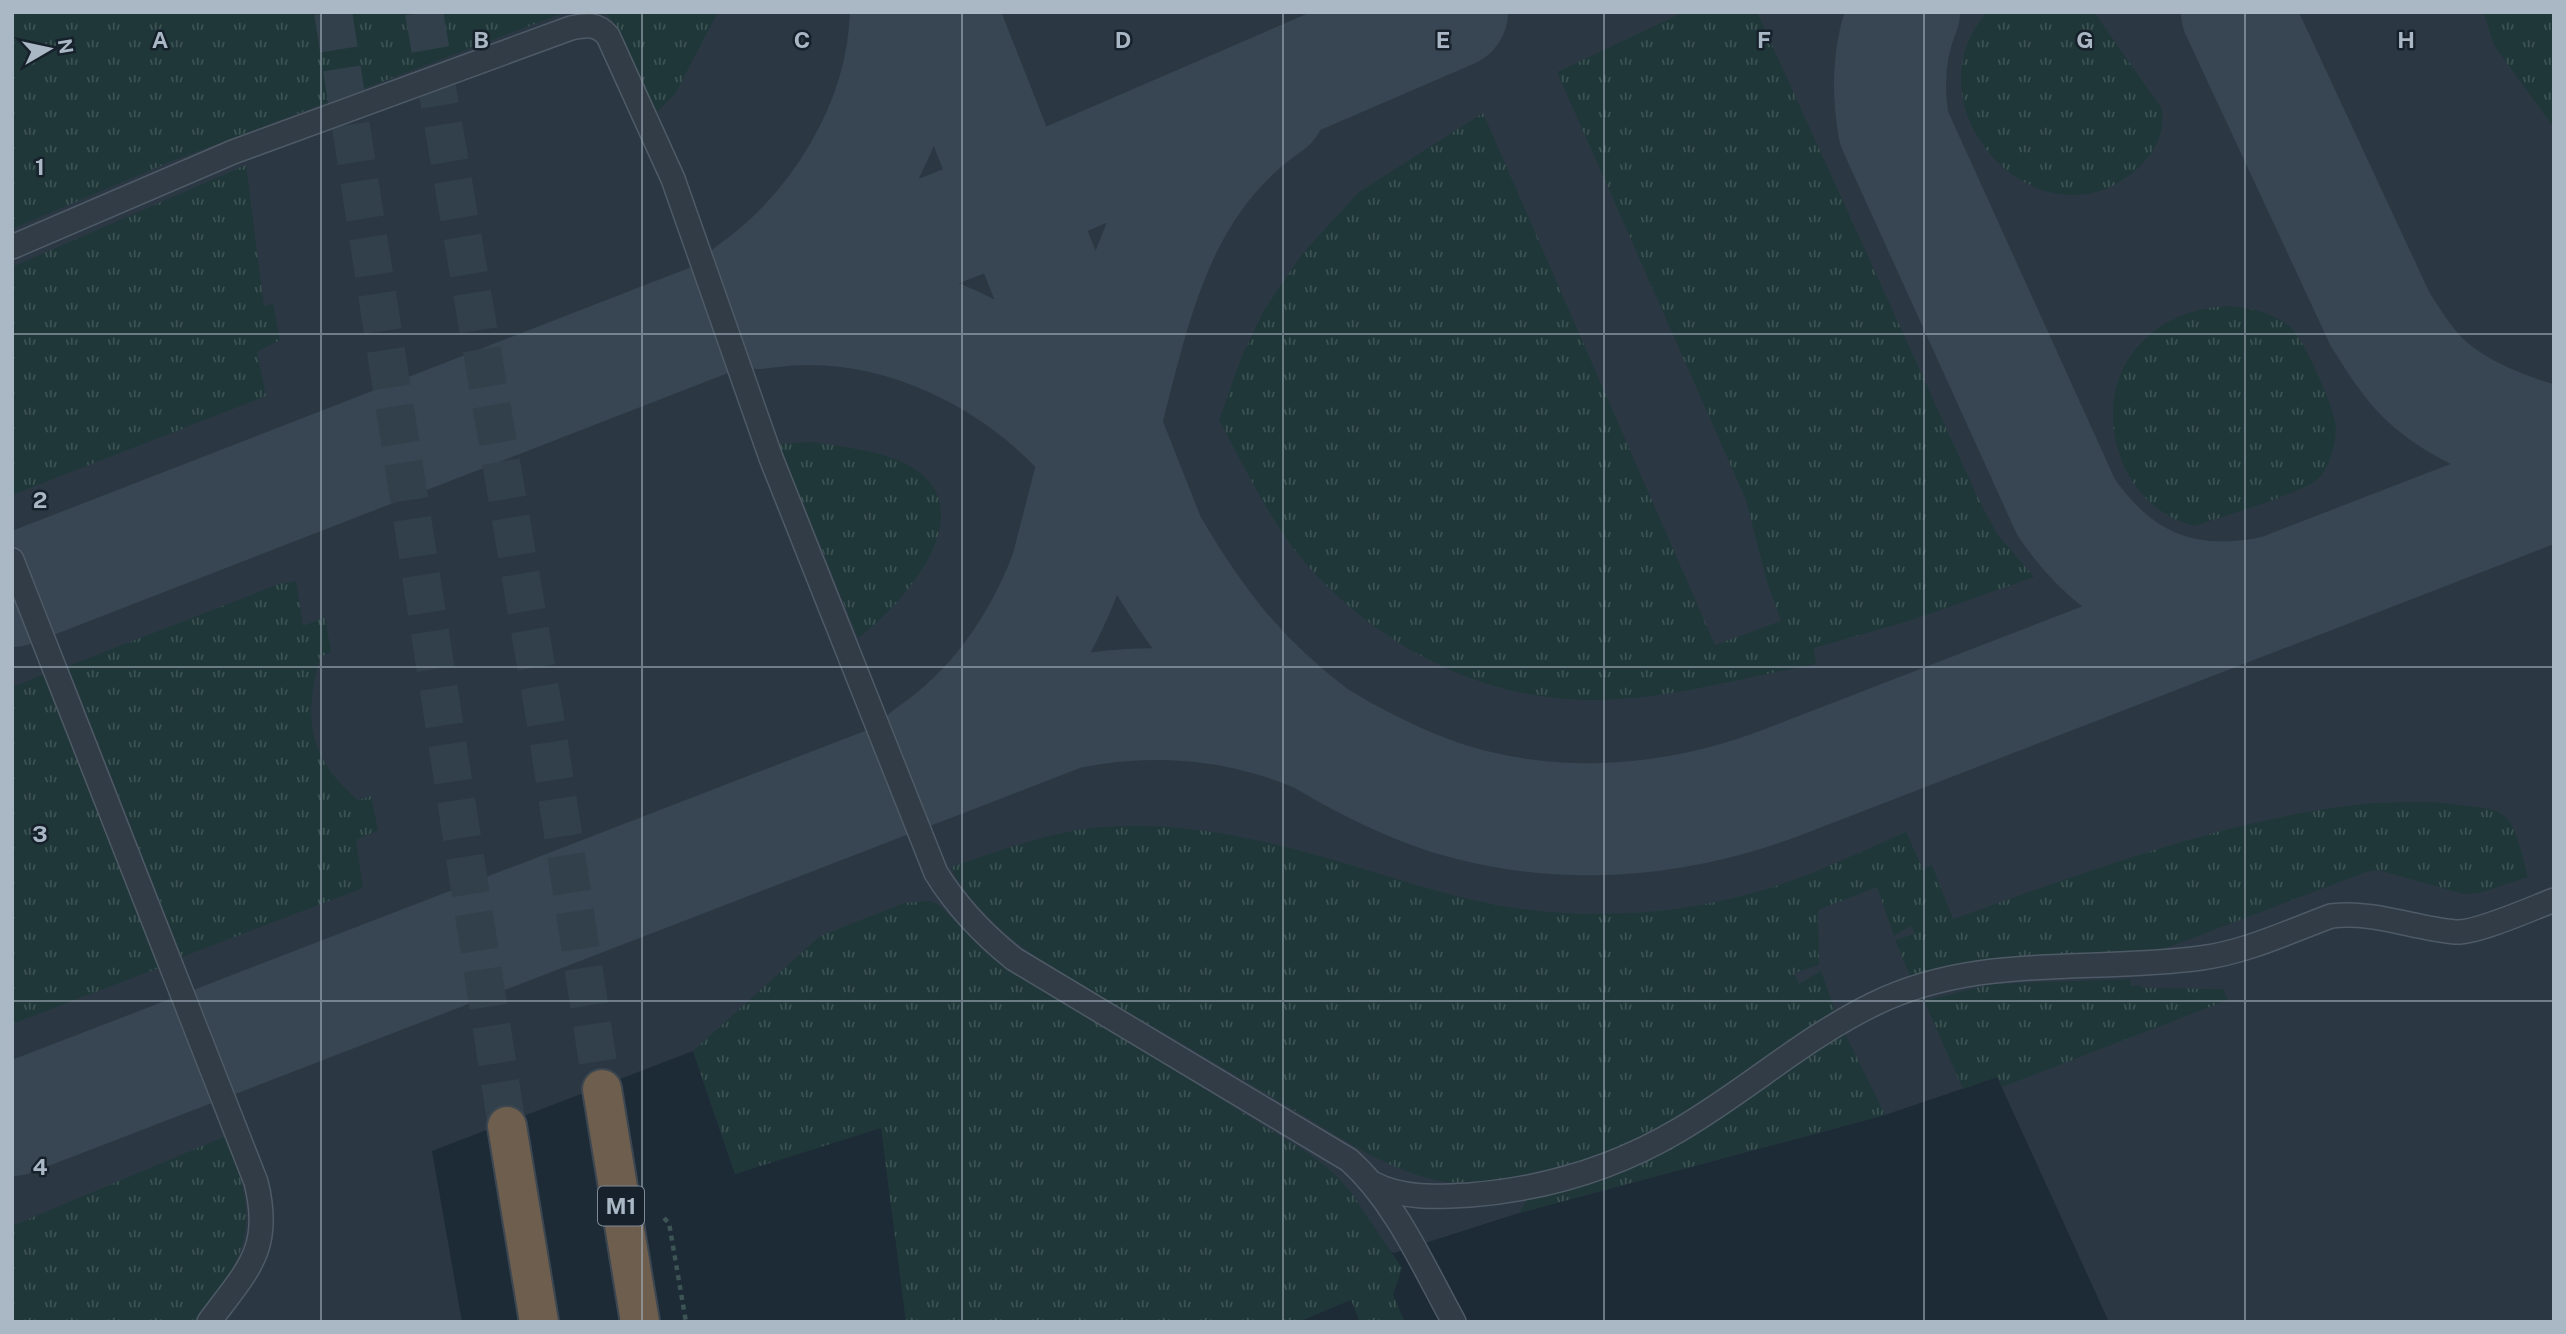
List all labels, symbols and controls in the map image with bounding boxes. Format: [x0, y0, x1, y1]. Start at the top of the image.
north arrow [14, 14, 84, 84]
text: A [152, 26, 169, 53]
text: B [473, 26, 489, 53]
text: C [794, 26, 810, 53]
text: D [1115, 26, 1131, 53]
text: E [1436, 26, 1450, 53]
text: F [1757, 26, 1771, 53]
text: G [2076, 26, 2094, 53]
text: H [2397, 26, 2415, 53]
text: N [54, 37, 78, 55]
text: 1 [35, 153, 45, 180]
text: 2 [33, 486, 47, 513]
text: 3 [32, 820, 48, 847]
text: 4 [32, 1153, 48, 1180]
road number: M1 [598, 1186, 644, 1226]

